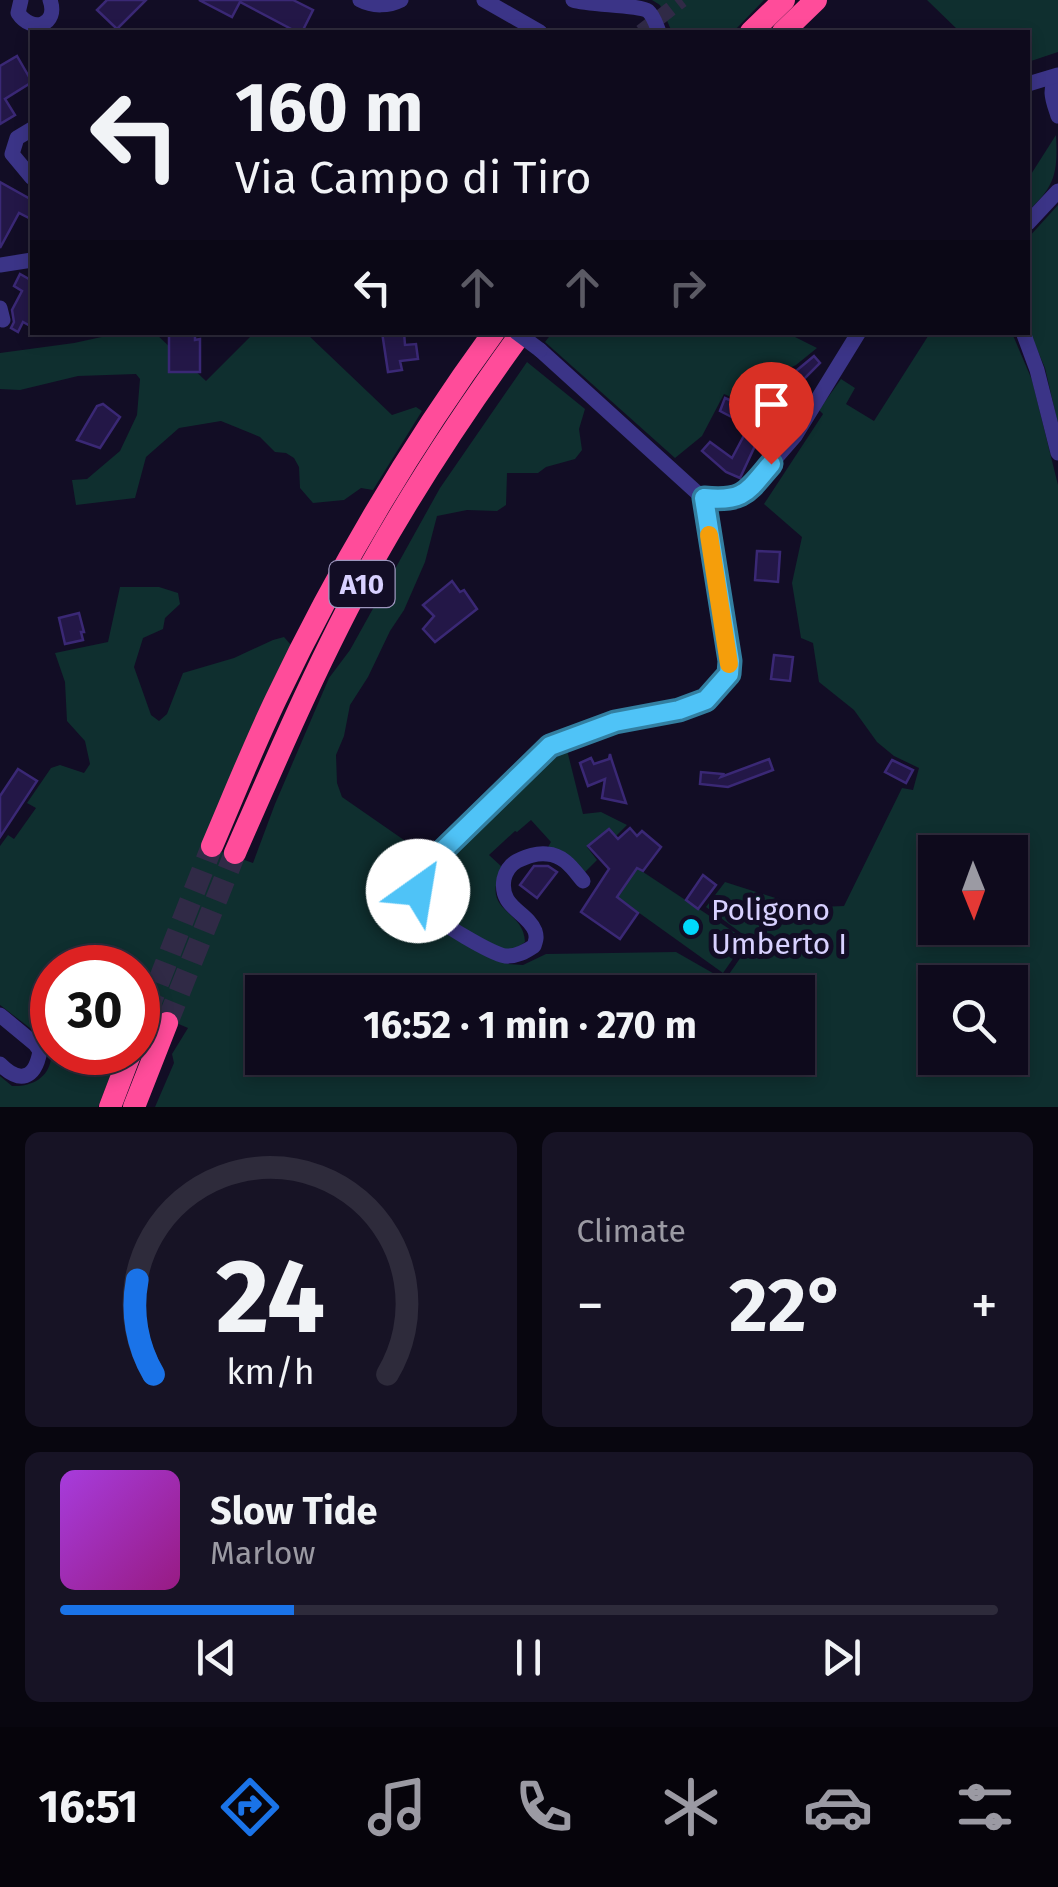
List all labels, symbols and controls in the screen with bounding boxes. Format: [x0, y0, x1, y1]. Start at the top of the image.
text: 160 m [235, 66, 424, 150]
icon: left [70, 70, 200, 200]
text: Via Campo di Tiro [235, 151, 592, 205]
icon: left [345, 260, 400, 315]
icon: ahead [450, 260, 505, 315]
icon: ahead [555, 260, 610, 315]
icon: right [660, 260, 715, 315]
pin [729, 362, 814, 465]
icon: arrive [744, 377, 799, 432]
road number: A10 [330, 561, 394, 607]
north arrow [918, 835, 1028, 945]
map controls [918, 835, 1028, 1075]
position arrow [366, 839, 470, 943]
place label: Poligono Umberto I [711, 892, 847, 962]
marker: Poligono Umberto I [680, 916, 702, 938]
speed limit sign: 30 [30, 945, 160, 1075]
button: search [918, 965, 1028, 1075]
text: 16:52 · 1 min · 270 m [363, 1002, 697, 1048]
text: Climate [577, 1212, 686, 1250]
text: 24 [216, 1235, 326, 1360]
text: 22° [729, 1261, 846, 1351]
text: − [577, 1273, 604, 1339]
text: + [971, 1273, 998, 1339]
text: km/h [227, 1351, 315, 1393]
text: Slow Tide [210, 1488, 378, 1534]
text: Marlow [210, 1534, 316, 1572]
icon: previous [189, 1630, 244, 1685]
icon: pause [501, 1630, 556, 1685]
icon: next [814, 1630, 869, 1685]
icon: directions [215, 1772, 285, 1842]
icon: music [362, 1772, 432, 1842]
icon: phone [509, 1772, 579, 1842]
icon: climate [656, 1772, 726, 1842]
icon: car [803, 1772, 873, 1842]
icon: filters [950, 1772, 1020, 1842]
text: 16:51 [38, 1780, 138, 1834]

